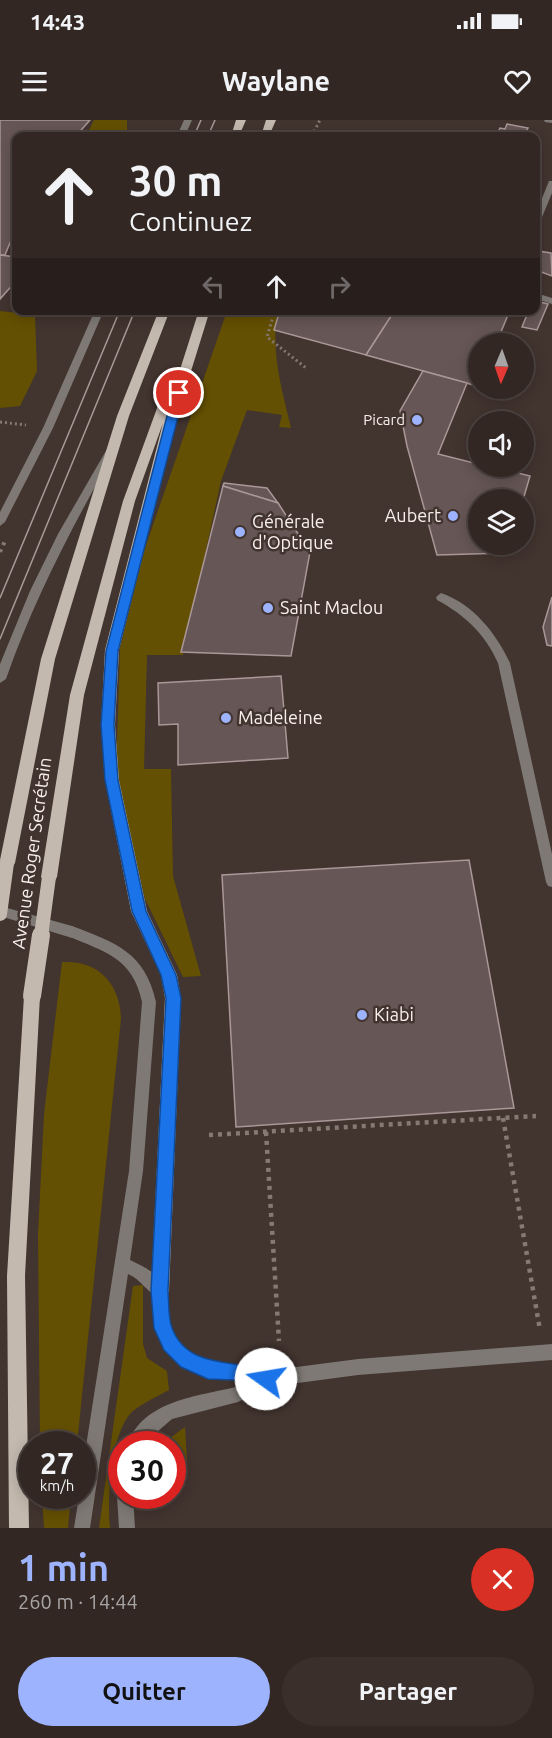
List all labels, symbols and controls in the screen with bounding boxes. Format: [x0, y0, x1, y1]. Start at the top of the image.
text: 14:43 [30, 9, 85, 34]
icon: menu [18, 65, 51, 98]
icon: heart [501, 65, 534, 98]
text: Waylane [222, 66, 330, 96]
icon: ahead [30, 156, 108, 234]
text: 30 m [129, 157, 223, 204]
text: Continuez [129, 206, 252, 236]
icon: left [197, 270, 230, 303]
icon: ahead [260, 270, 293, 303]
icon: right [323, 270, 356, 303]
north arrow [468, 333, 534, 399]
map controls [468, 333, 534, 555]
pin [153, 367, 204, 418]
icon: arrive [162, 376, 195, 409]
place label: Picard [363, 411, 405, 428]
button: sound [468, 411, 534, 477]
marker: Picard [410, 413, 424, 427]
button: layers [468, 489, 534, 555]
place label: Aubert [385, 505, 441, 525]
marker: Aubert [446, 509, 460, 523]
place label: Générale d'Optique [252, 511, 333, 552]
marker: Générale d'Optique [233, 525, 247, 539]
place label: Saint Maclou [280, 597, 383, 617]
marker: Saint Maclou [261, 601, 275, 615]
place label: Madeleine [238, 707, 323, 727]
marker: Madeleine [219, 711, 233, 725]
street label: Avenue Roger Secrétain [8, 756, 54, 950]
place label: Kiabi [374, 1004, 414, 1024]
marker: Kiabi [355, 1008, 369, 1022]
position arrow [234, 1347, 298, 1411]
speed limit sign: 30 [108, 1431, 186, 1509]
text: 27 [40, 1446, 74, 1480]
text: km/h [40, 1477, 74, 1494]
text: 1 min [18, 1547, 109, 1588]
button: close [471, 1548, 534, 1611]
text: 260 m · 14:44 [18, 1590, 138, 1613]
button: Quitter [18, 1657, 270, 1726]
button: Partager [282, 1657, 534, 1726]

